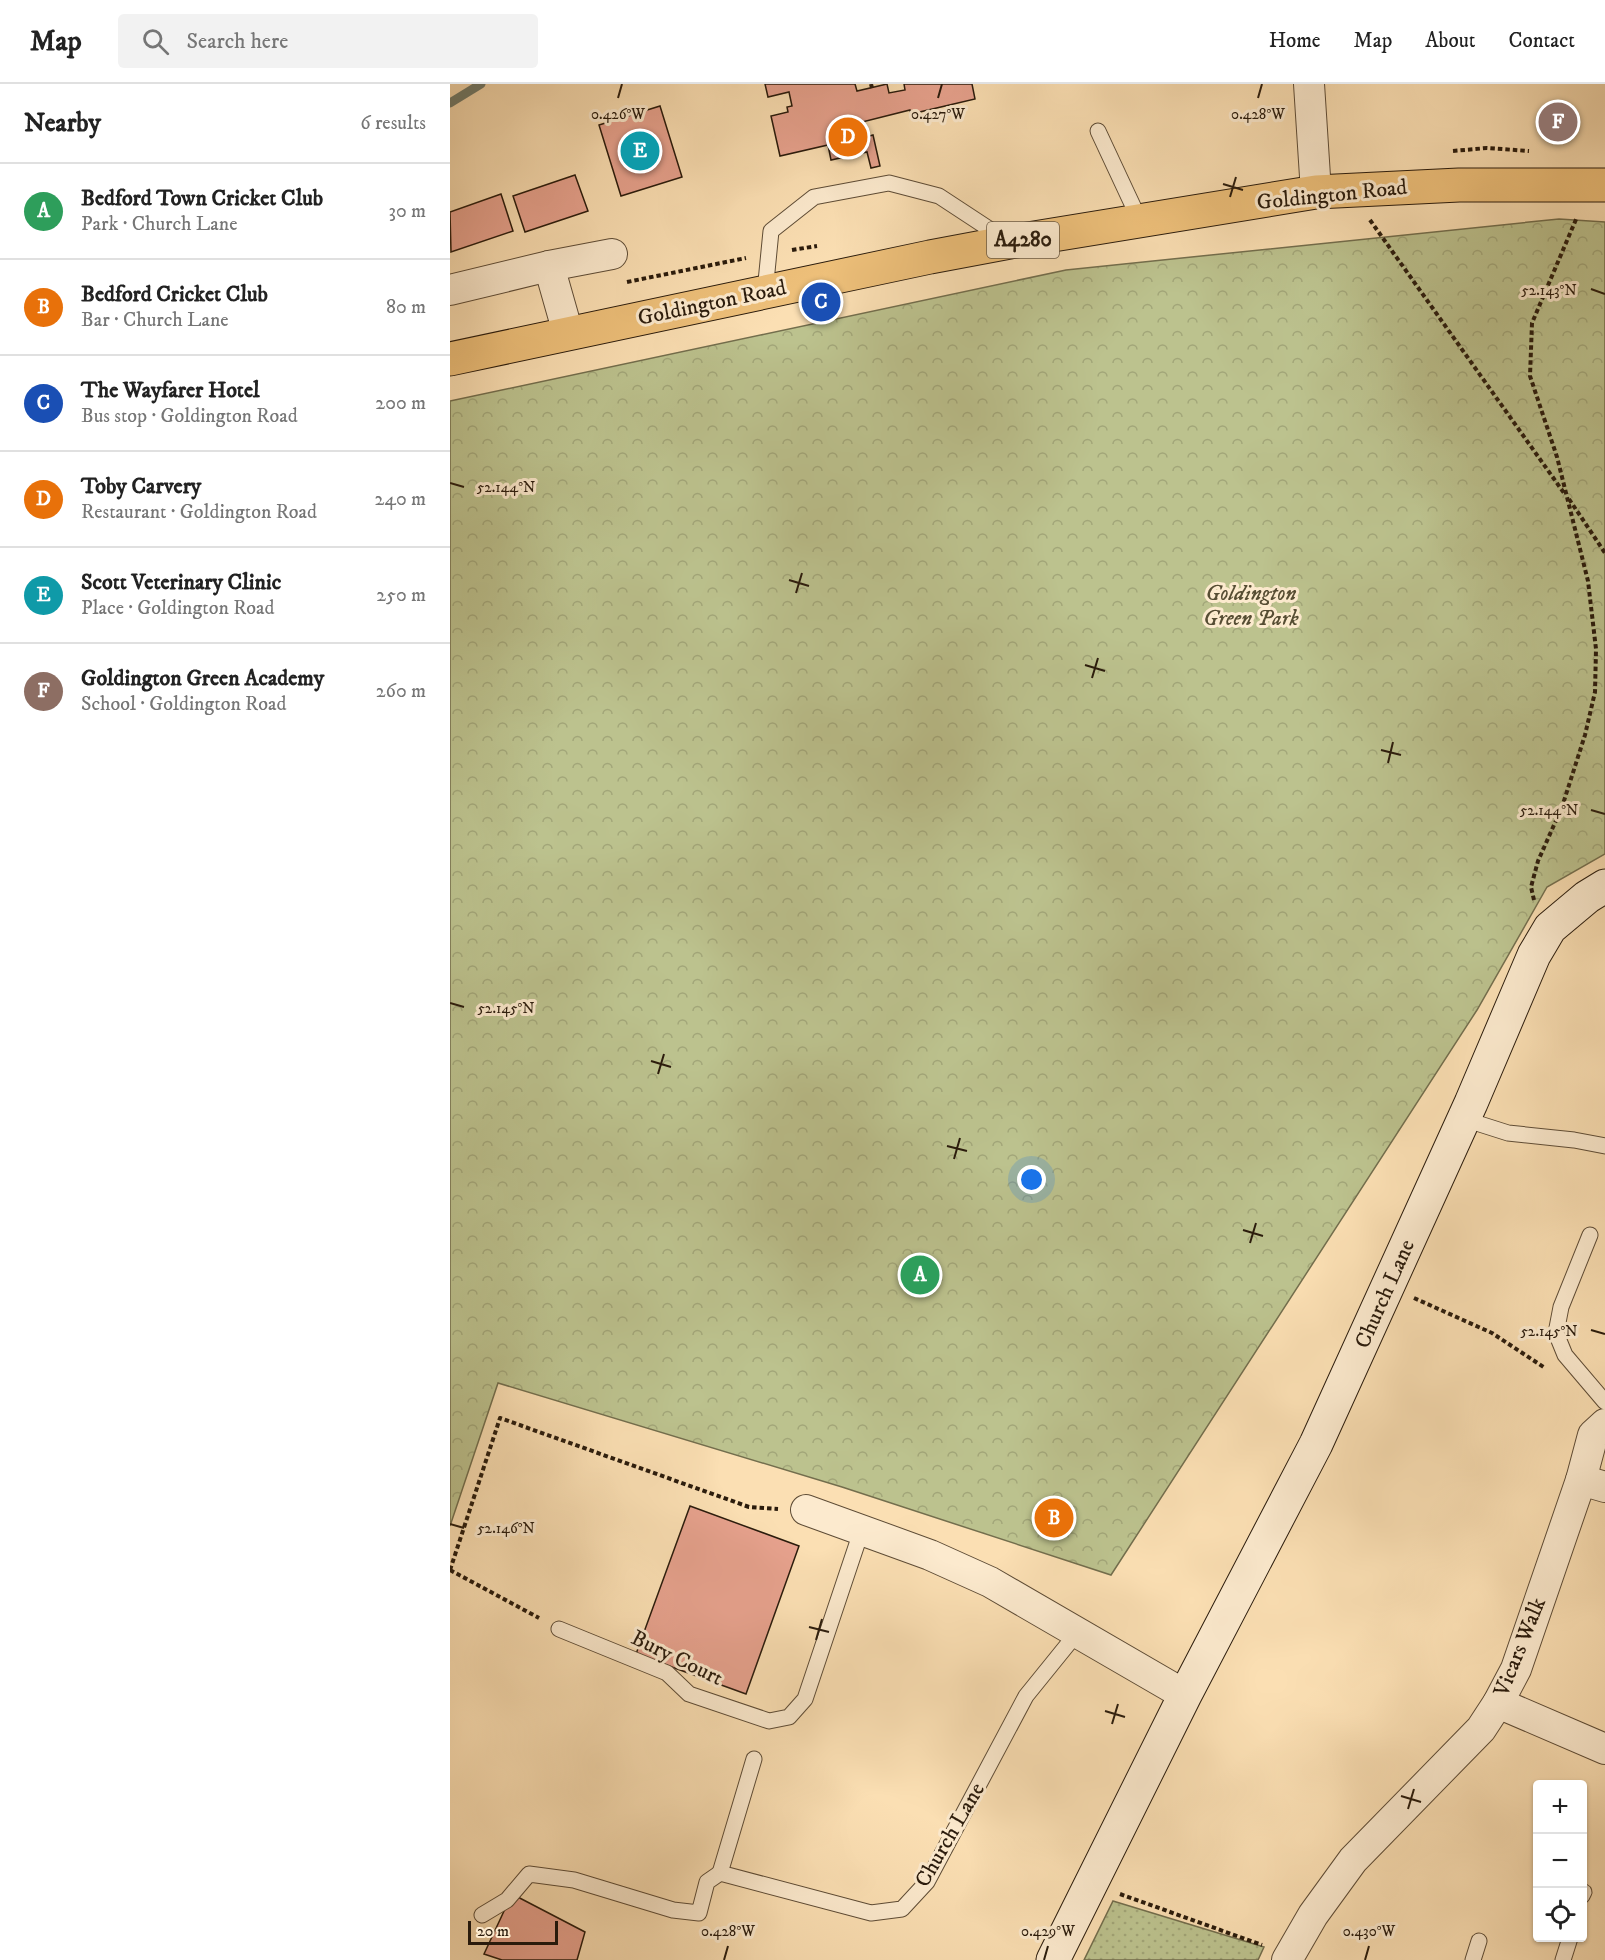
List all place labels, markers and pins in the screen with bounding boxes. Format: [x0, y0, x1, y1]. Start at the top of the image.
pin: F [1538, 99, 1578, 144]
pin: D [828, 115, 868, 160]
pin: E [620, 128, 660, 174]
pin: C [802, 280, 841, 324]
pin: A [900, 1252, 940, 1298]
pin: B [1034, 1496, 1074, 1540]

